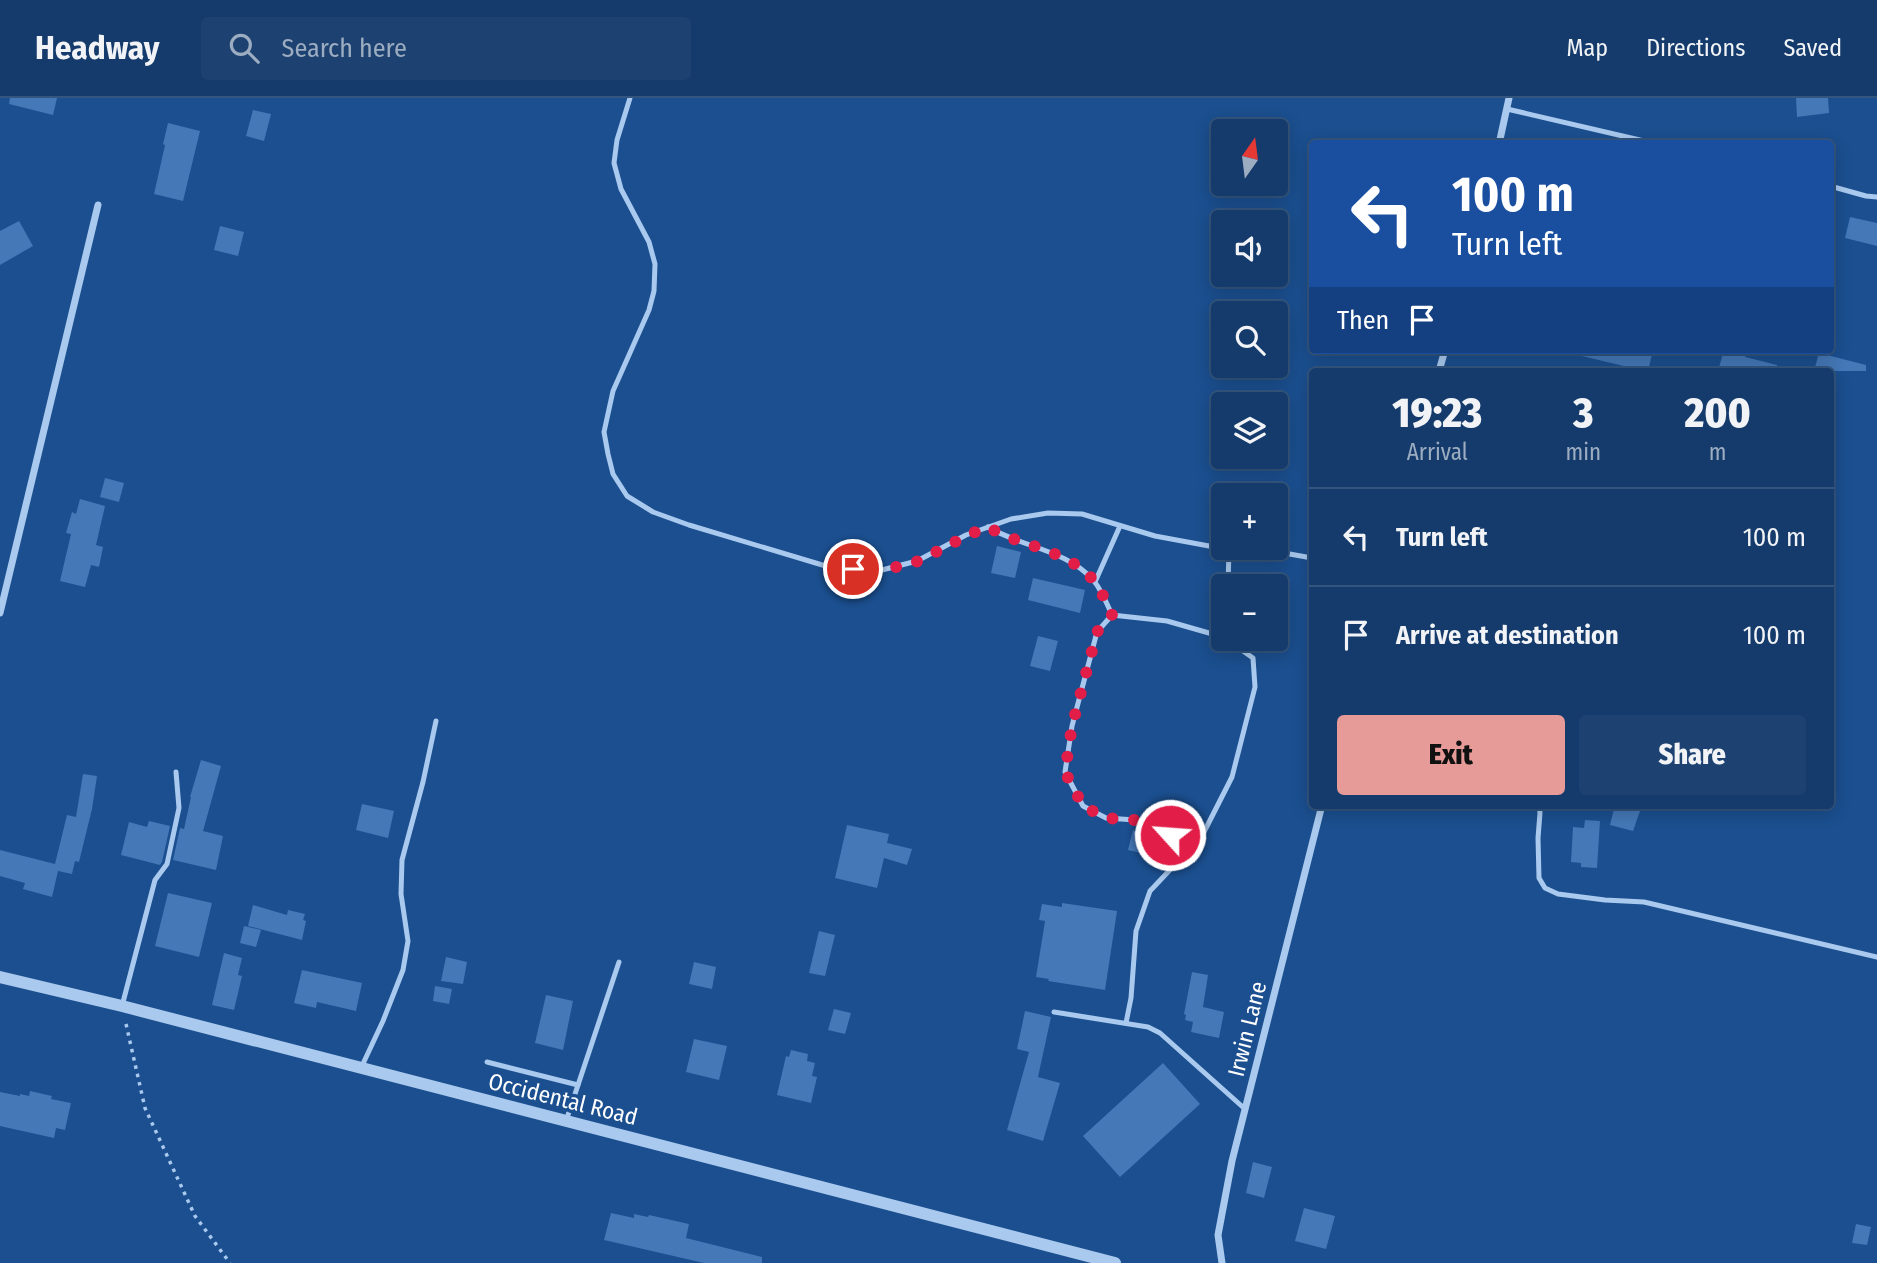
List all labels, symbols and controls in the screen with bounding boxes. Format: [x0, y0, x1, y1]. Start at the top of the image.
search box [201, 17, 691, 80]
text: Headway [35, 28, 159, 68]
icon: search [225, 29, 263, 67]
text: Search here [281, 33, 407, 64]
text: Map [1567, 34, 1608, 62]
text: Directions [1646, 34, 1745, 62]
text: Saved [1783, 34, 1842, 62]
north arrow [1211, 119, 1288, 196]
map controls [1211, 119, 1288, 651]
text: 100 m [1452, 165, 1574, 224]
icon: left [1337, 168, 1428, 259]
button: sound [1211, 210, 1288, 287]
text: Turn left [1452, 225, 1562, 263]
button: search [1211, 301, 1288, 378]
icon: arrive [1403, 301, 1441, 339]
text: Then [1337, 305, 1389, 336]
text: 19:23 [1392, 388, 1482, 438]
text: 3 [1573, 388, 1593, 438]
text: 200 [1684, 388, 1751, 438]
button: layers [1211, 392, 1288, 469]
text: Arrival [1407, 438, 1468, 466]
text: min [1566, 438, 1601, 466]
text: m [1709, 438, 1726, 466]
button: + [1211, 483, 1288, 560]
icon: left [1337, 518, 1375, 556]
text: Turn left [1396, 522, 1488, 553]
text: 100 m [1743, 522, 1806, 553]
pin [823, 539, 883, 599]
icon: arrive [834, 550, 872, 588]
button: − [1211, 574, 1288, 651]
icon: arrive [1337, 616, 1375, 654]
text: Arrive at destination [1396, 620, 1619, 651]
text: 100 m [1743, 620, 1806, 651]
button: Exit [1337, 715, 1565, 795]
button: Share [1579, 715, 1806, 795]
position arrow [1133, 798, 1207, 872]
street label: Irwin Lane [1222, 978, 1272, 1080]
street label: Occidental Road [485, 1067, 641, 1131]

